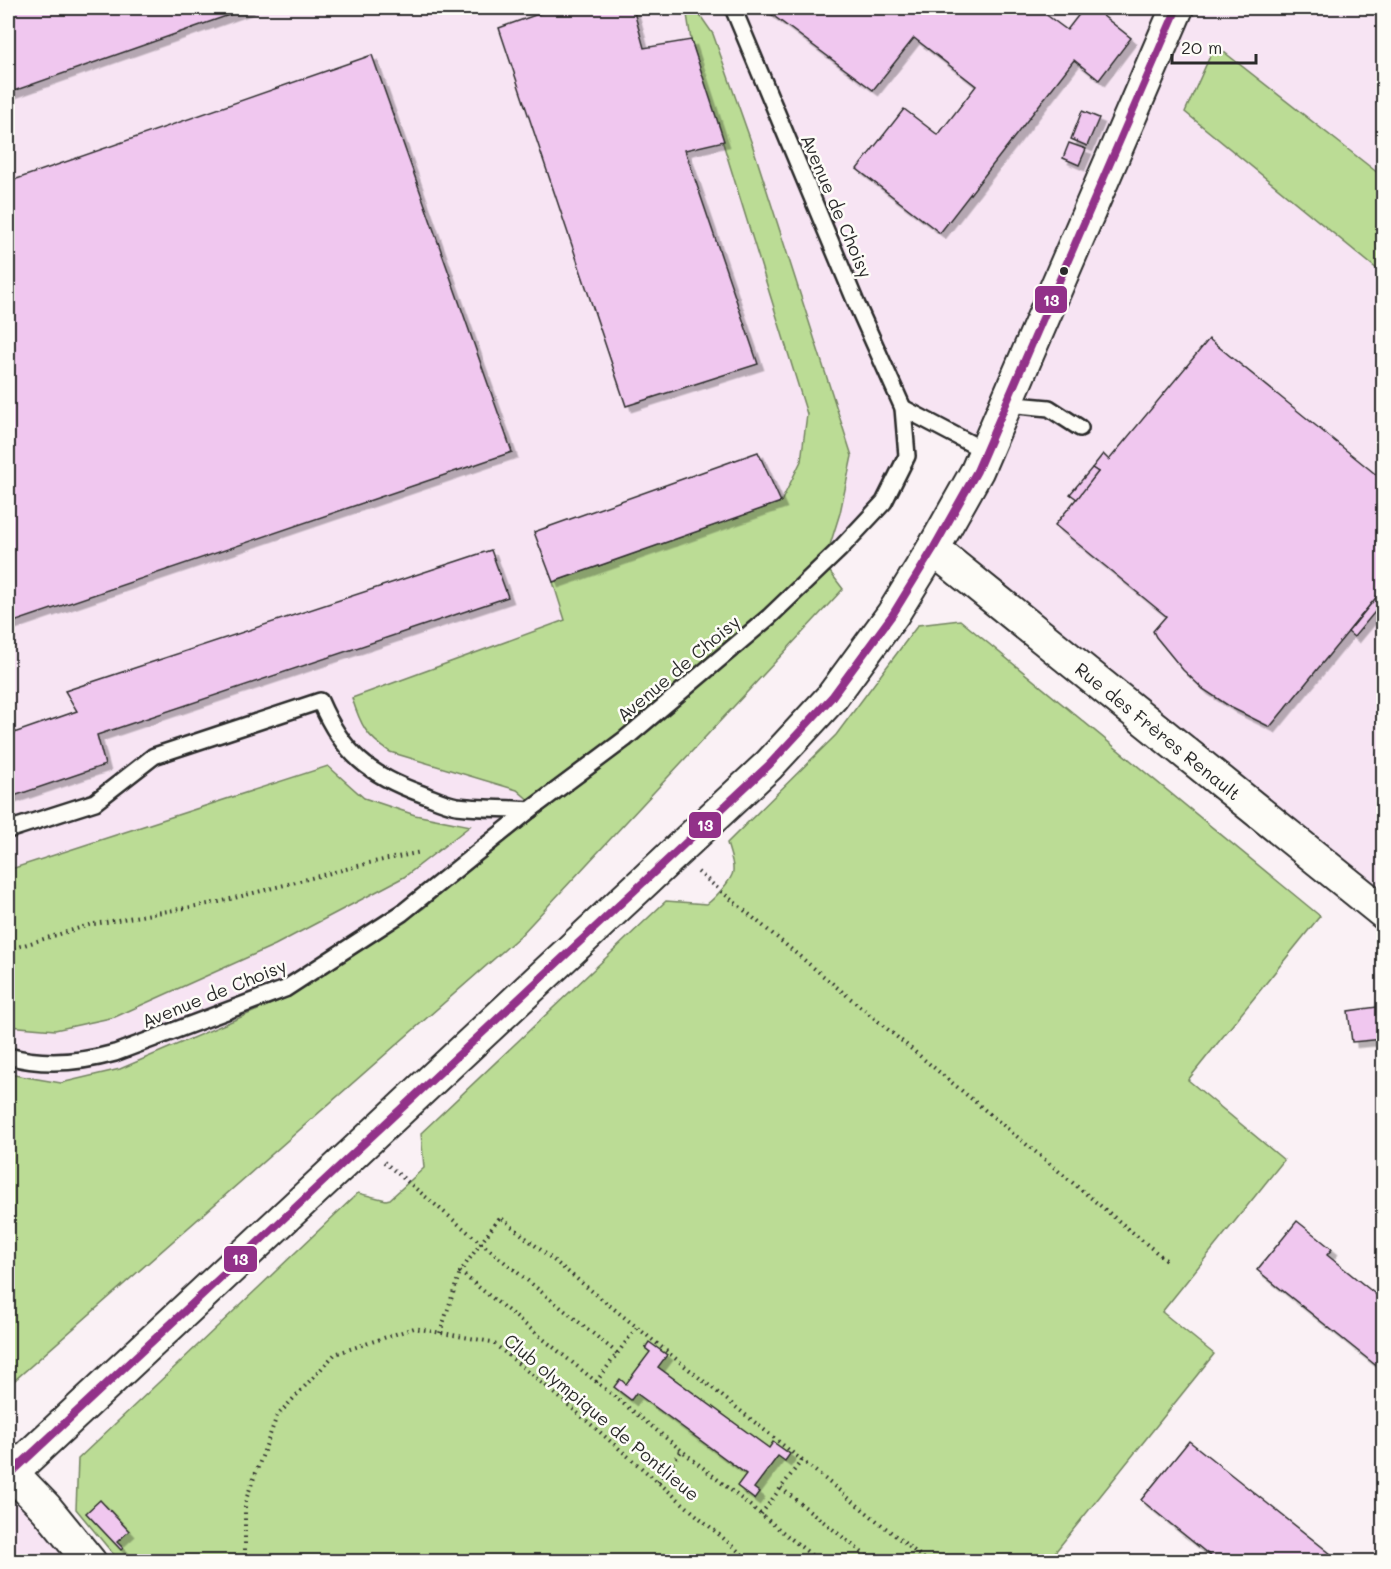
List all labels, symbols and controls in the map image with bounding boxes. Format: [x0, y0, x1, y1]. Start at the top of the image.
scale bar [1172, 27, 1256, 65]
text: 20 m [1181, 35, 1222, 59]
street label: Avenue de Choisy [796, 131, 878, 281]
unlabelled marker [1058, 265, 1070, 277]
line badge: 13 [1034, 285, 1068, 314]
text: 13 [1043, 289, 1060, 310]
street label: Avenue de Choisy [611, 609, 745, 727]
street label: Rue des Frères Renault [1070, 657, 1246, 805]
line badge: 13 [688, 811, 722, 839]
text: 13 [697, 814, 714, 835]
street label: Avenue de Choisy [138, 953, 290, 1033]
line badge: 13 [223, 1245, 258, 1273]
text: 13 [232, 1248, 249, 1269]
street label: Club olympique de Pontlieue [499, 1328, 705, 1506]

